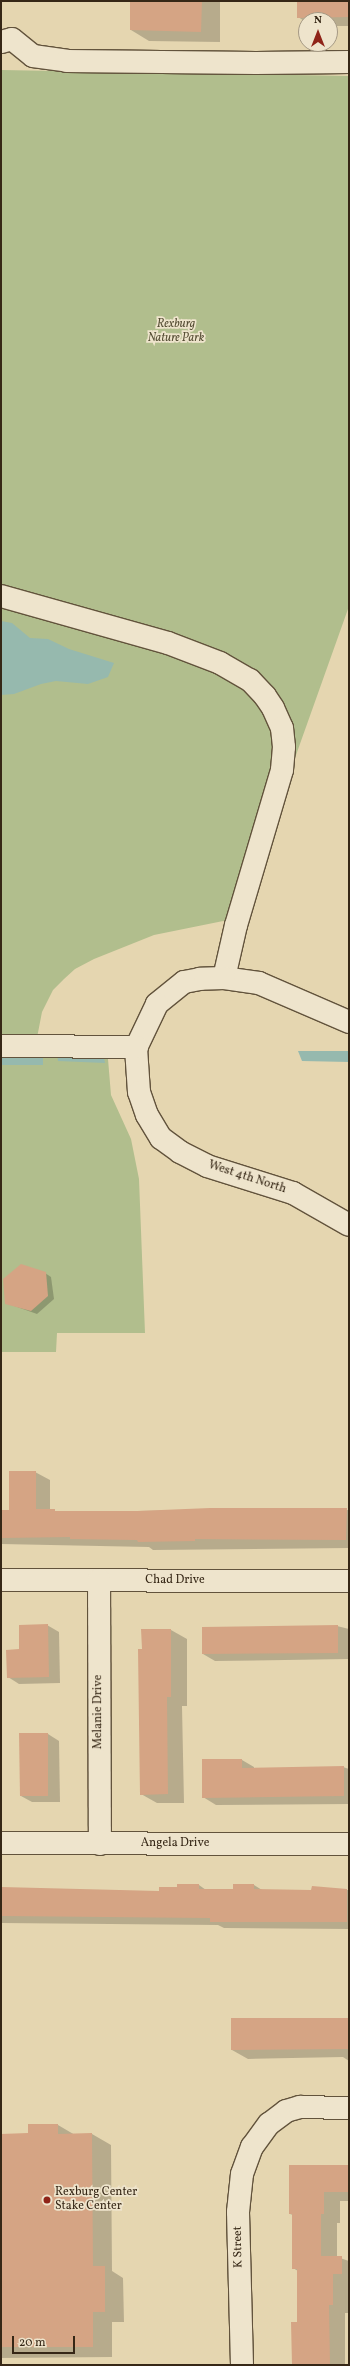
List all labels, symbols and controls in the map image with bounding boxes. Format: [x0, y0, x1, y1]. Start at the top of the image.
north arrow [298, 12, 338, 52]
text: N [314, 13, 322, 28]
park label: Rexburg Nature Park [148, 318, 204, 346]
street label: West 4th North [206, 1159, 288, 1197]
street label: Chad Drive [145, 1574, 205, 1588]
street label: Melanie Drive [92, 1675, 106, 1749]
street label: Angela Drive [141, 1837, 209, 1851]
place label: Rexburg Center Stake Center [55, 2186, 137, 2214]
marker: Rexburg Center Stake Center [42, 2195, 52, 2205]
street label: K Street [231, 2226, 247, 2268]
scale bar [14, 2328, 77, 2354]
text: 20 m [19, 2335, 46, 2351]

